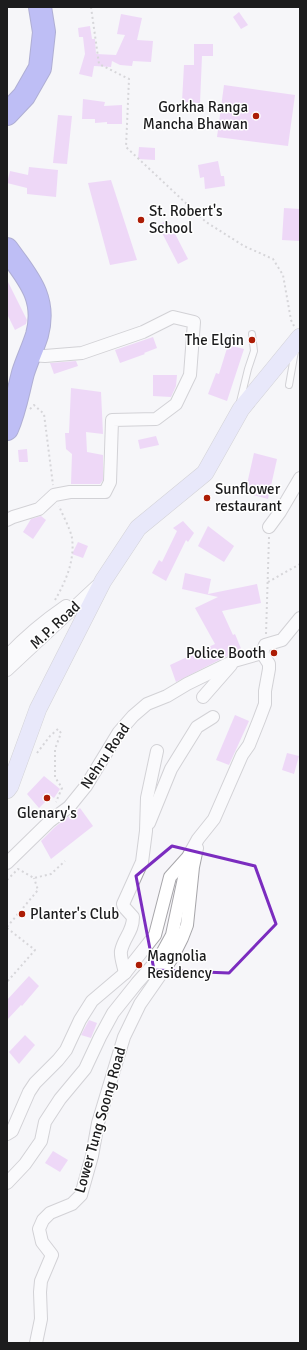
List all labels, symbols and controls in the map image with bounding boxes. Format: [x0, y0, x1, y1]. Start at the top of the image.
place label: Gorkha Ranga Mancha Bhawan [143, 98, 248, 133]
marker: Gorkha Ranga Mancha Bhawan [251, 111, 261, 121]
place label: St. Robert's School [149, 202, 223, 237]
marker: St. Robert's School [136, 215, 146, 225]
place label: The Elgin [185, 331, 244, 349]
marker: The Elgin [247, 335, 257, 345]
place label: Sunflower restaurant [215, 480, 282, 515]
marker: Sunflower restaurant [202, 493, 212, 503]
street label: M.P. Road [26, 597, 84, 653]
place label: Police Booth [186, 644, 266, 662]
marker: Police Booth [269, 648, 279, 658]
street label: Nehru Road [77, 720, 133, 792]
marker: Glenary's [42, 793, 52, 803]
place label: Glenary's [17, 804, 77, 822]
place label: Planter's Club [30, 905, 119, 923]
marker: Planter's Club [17, 909, 27, 919]
place label: Magnolia Residency [147, 947, 212, 982]
marker: Magnolia Residency [134, 960, 144, 970]
street label: Lower Tung Soong Road [71, 1045, 130, 1195]

